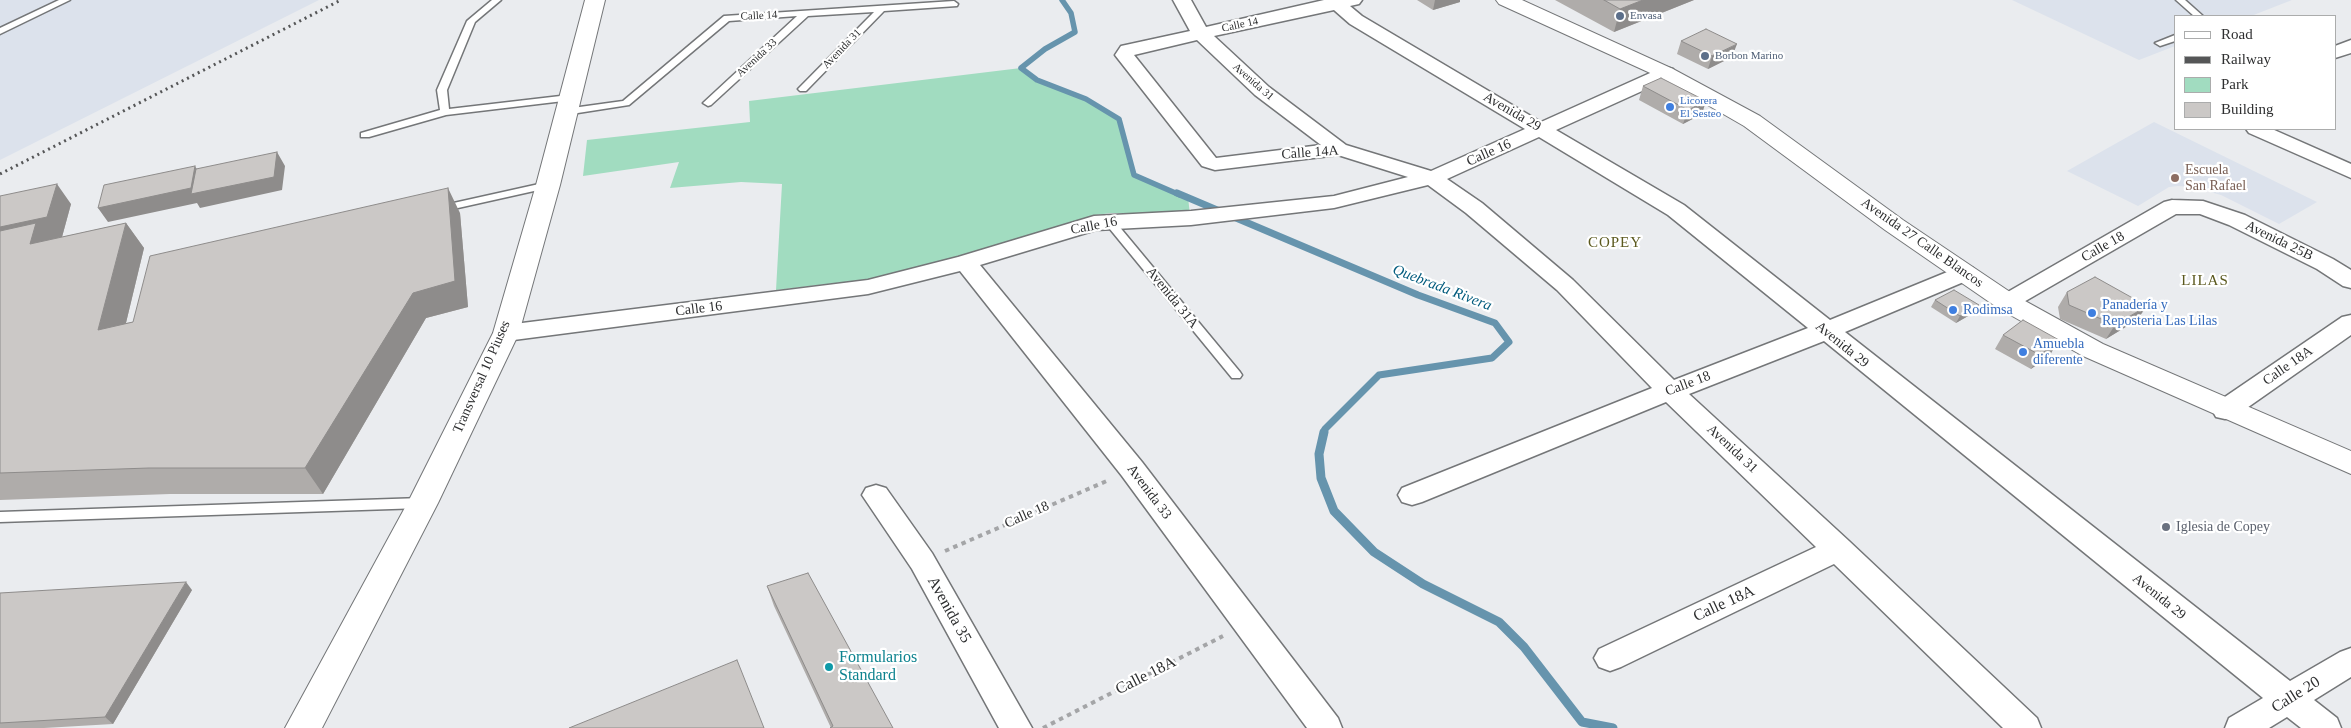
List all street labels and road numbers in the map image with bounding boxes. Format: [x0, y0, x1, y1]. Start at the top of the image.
street label: Calle 14 [740, 8, 778, 24]
street label: Calle 14 [1221, 15, 1259, 35]
street label: Avenida 31 [820, 26, 864, 72]
street label: Avenida 33 [734, 36, 780, 80]
street label: Avenida 31 [1230, 61, 1276, 103]
street label: Avenida 29 [1480, 89, 1544, 135]
street label: Calle 16 [1464, 136, 1514, 170]
street label: Calle 14A [1281, 143, 1339, 163]
street label: Avenida 27 Calle Blancos [1858, 194, 1986, 292]
street label: Calle 16 [1069, 213, 1119, 239]
street label: Avenida 25B [2242, 217, 2316, 265]
street label: Calle 18 [2078, 228, 2128, 266]
street label: Avenida 31A [1142, 264, 1202, 332]
street label: Calle 16 [675, 298, 723, 320]
street label: Transversal 10 Piuses [450, 318, 514, 436]
street label: Avenida 29 [1812, 318, 1872, 372]
street label: Calle 18A [2260, 343, 2316, 389]
street label: Calle 18 [1663, 368, 1713, 400]
street label: Avenida 31 [1703, 421, 1761, 477]
street label: Avenida 33 [1123, 461, 1175, 523]
street label: Calle 18 [1002, 498, 1052, 532]
street label: Avenida 29 [2129, 570, 2189, 624]
street label: Avenida 35 [923, 573, 975, 647]
street label: Calle 18A [1690, 581, 1758, 627]
street label: Calle 18A [1113, 653, 1179, 699]
street label: Calle 20 [2268, 673, 2324, 717]

